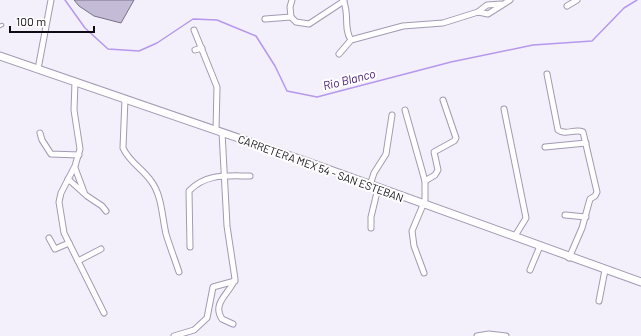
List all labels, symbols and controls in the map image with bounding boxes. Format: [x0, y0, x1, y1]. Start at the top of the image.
scale bar [10, 8, 94, 34]
text: 100 m [16, 14, 46, 28]
water label: Rio Blanco [321, 66, 377, 92]
street label: CARRETERA MEX 54 - SAN ESTEBAN [236, 132, 406, 204]

